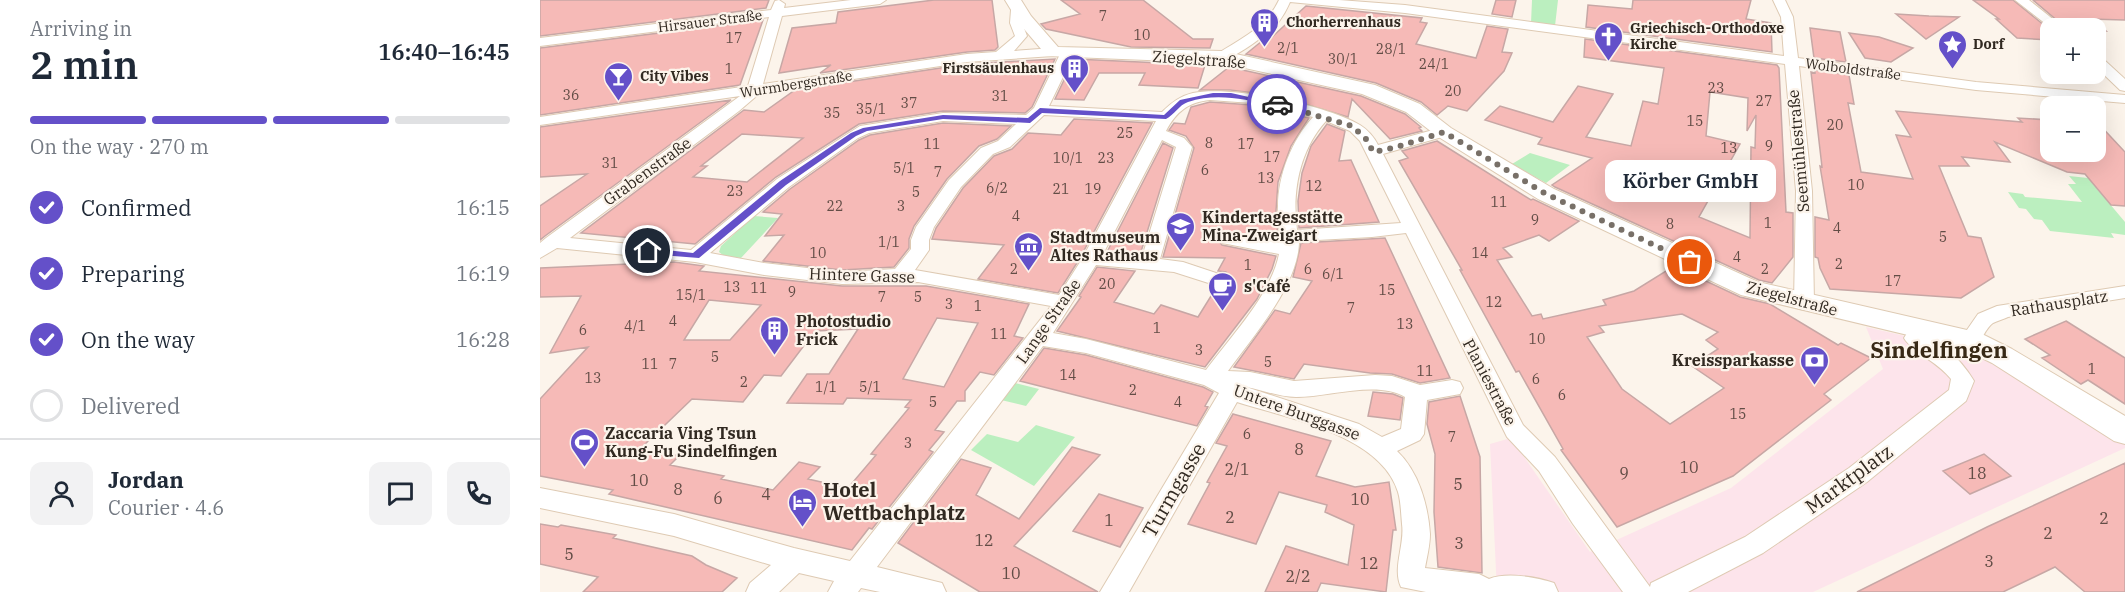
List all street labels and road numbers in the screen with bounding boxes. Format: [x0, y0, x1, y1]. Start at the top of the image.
street label: Hirsauer Straße [657, 6, 763, 36]
street label: Ziegelstraße [1152, 46, 1246, 72]
street label: Wolboldstraße [1804, 54, 1902, 84]
street label: Wurmbergstraße [739, 66, 853, 102]
street label: Seemühlestraße [1783, 89, 1813, 213]
street label: Grabenstraße [599, 132, 695, 210]
street label: Hintere Gasse [809, 263, 915, 287]
street label: Lange Straße [1011, 275, 1085, 367]
street label: Ziegelstraße [1744, 276, 1840, 320]
street label: Rathausplatz [2009, 285, 2109, 321]
street label: Planiestraße [1459, 335, 1521, 429]
street label: Untere Burggasse [1231, 380, 1363, 444]
street label: Turmgasse [1136, 438, 1211, 542]
street label: Marktplatz [1800, 438, 1898, 519]

